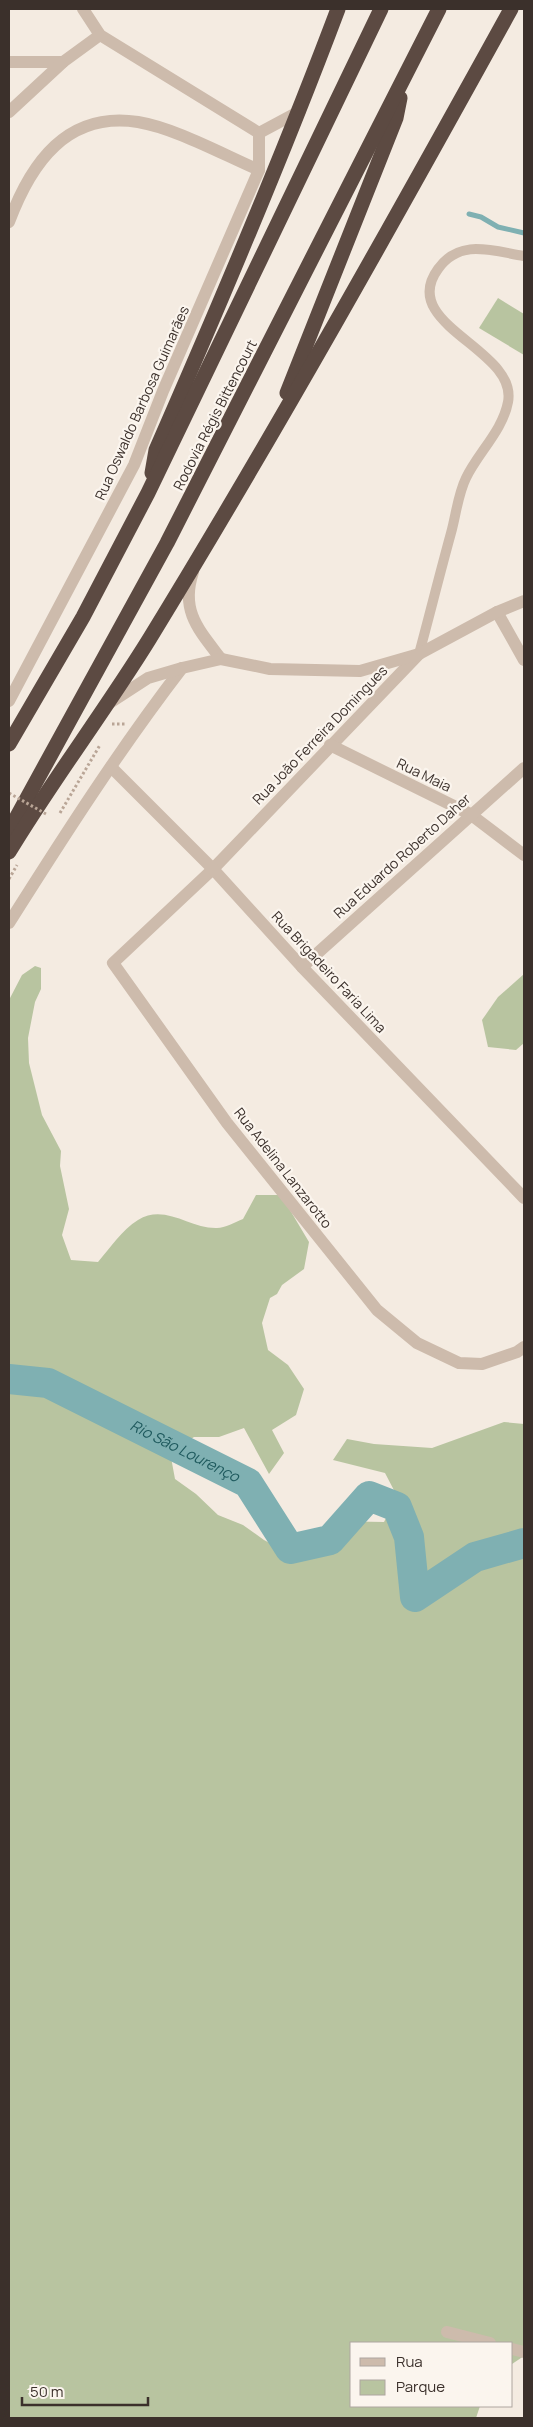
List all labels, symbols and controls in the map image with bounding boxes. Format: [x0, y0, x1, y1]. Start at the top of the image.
street label: Rua Oswaldo Barbosa Guimarães [90, 303, 193, 503]
street label: Rodovia Régis Bittencourt [168, 336, 261, 493]
street label: Rua João Ferreira Domingues [248, 661, 391, 808]
street label: Rua Maia [394, 753, 455, 796]
street label: Rua Eduardo Roberto Daher [329, 789, 474, 922]
street label: Rua Brigadeiro Faria Lima [268, 907, 391, 1037]
street label: Rua Adelina Lanzarotto [230, 1103, 337, 1232]
water label: Rio São Lourenço [127, 1415, 244, 1487]
legend [350, 2342, 513, 2407]
text: Rua [396, 2351, 423, 2372]
scale bar [22, 2374, 149, 2406]
text: Parque [396, 2376, 445, 2397]
text: 50 m [30, 2381, 64, 2402]

